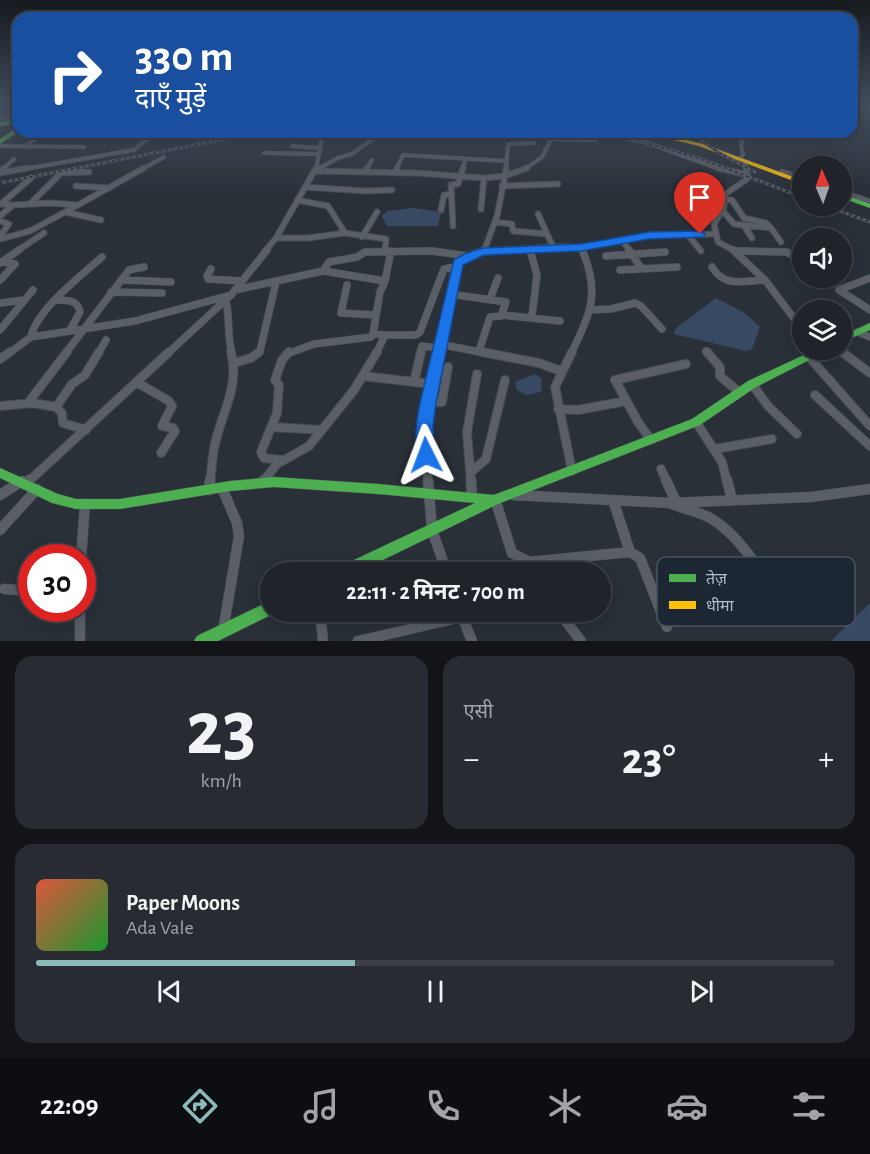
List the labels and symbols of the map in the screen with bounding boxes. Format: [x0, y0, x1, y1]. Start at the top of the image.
north arrow [792, 156, 852, 216]
pin [674, 172, 725, 234]
position arrow [394, 423, 458, 487]
speed limit sign: 30 [18, 544, 96, 622]
legend [657, 557, 855, 626]
text: तेज़ [706, 569, 728, 587]
text: धीमा [706, 597, 735, 614]

